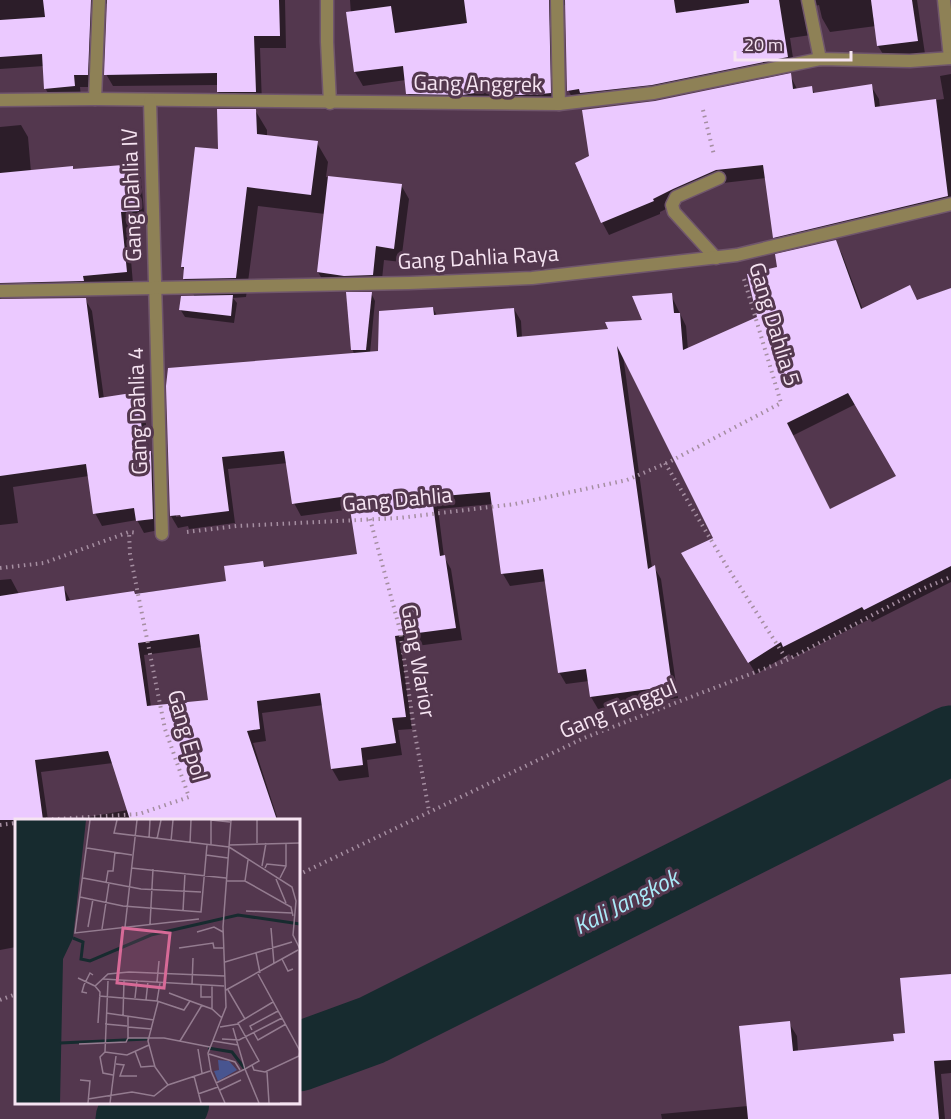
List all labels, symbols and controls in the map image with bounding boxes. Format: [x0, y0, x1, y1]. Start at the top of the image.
scale bar [735, 24, 850, 62]
text: 20 m [744, 31, 783, 58]
street label: Gang Anggrek [413, 65, 543, 101]
street label: Gang Dahlia IV [112, 127, 150, 262]
street label: Gang Dahlia Raya [397, 236, 559, 278]
street label: Gang Dahlia 5 [740, 258, 810, 390]
street label: Gang Dahlia 4 [118, 347, 156, 475]
street label: Gang Dahlia [340, 477, 454, 521]
street label: Gang Warior [392, 602, 446, 721]
street label: Gang Tanggul [554, 669, 682, 747]
street label: Gang Epol [159, 686, 217, 784]
inset map [15, 819, 300, 1104]
water label: Kali Jangkok [567, 858, 687, 943]

